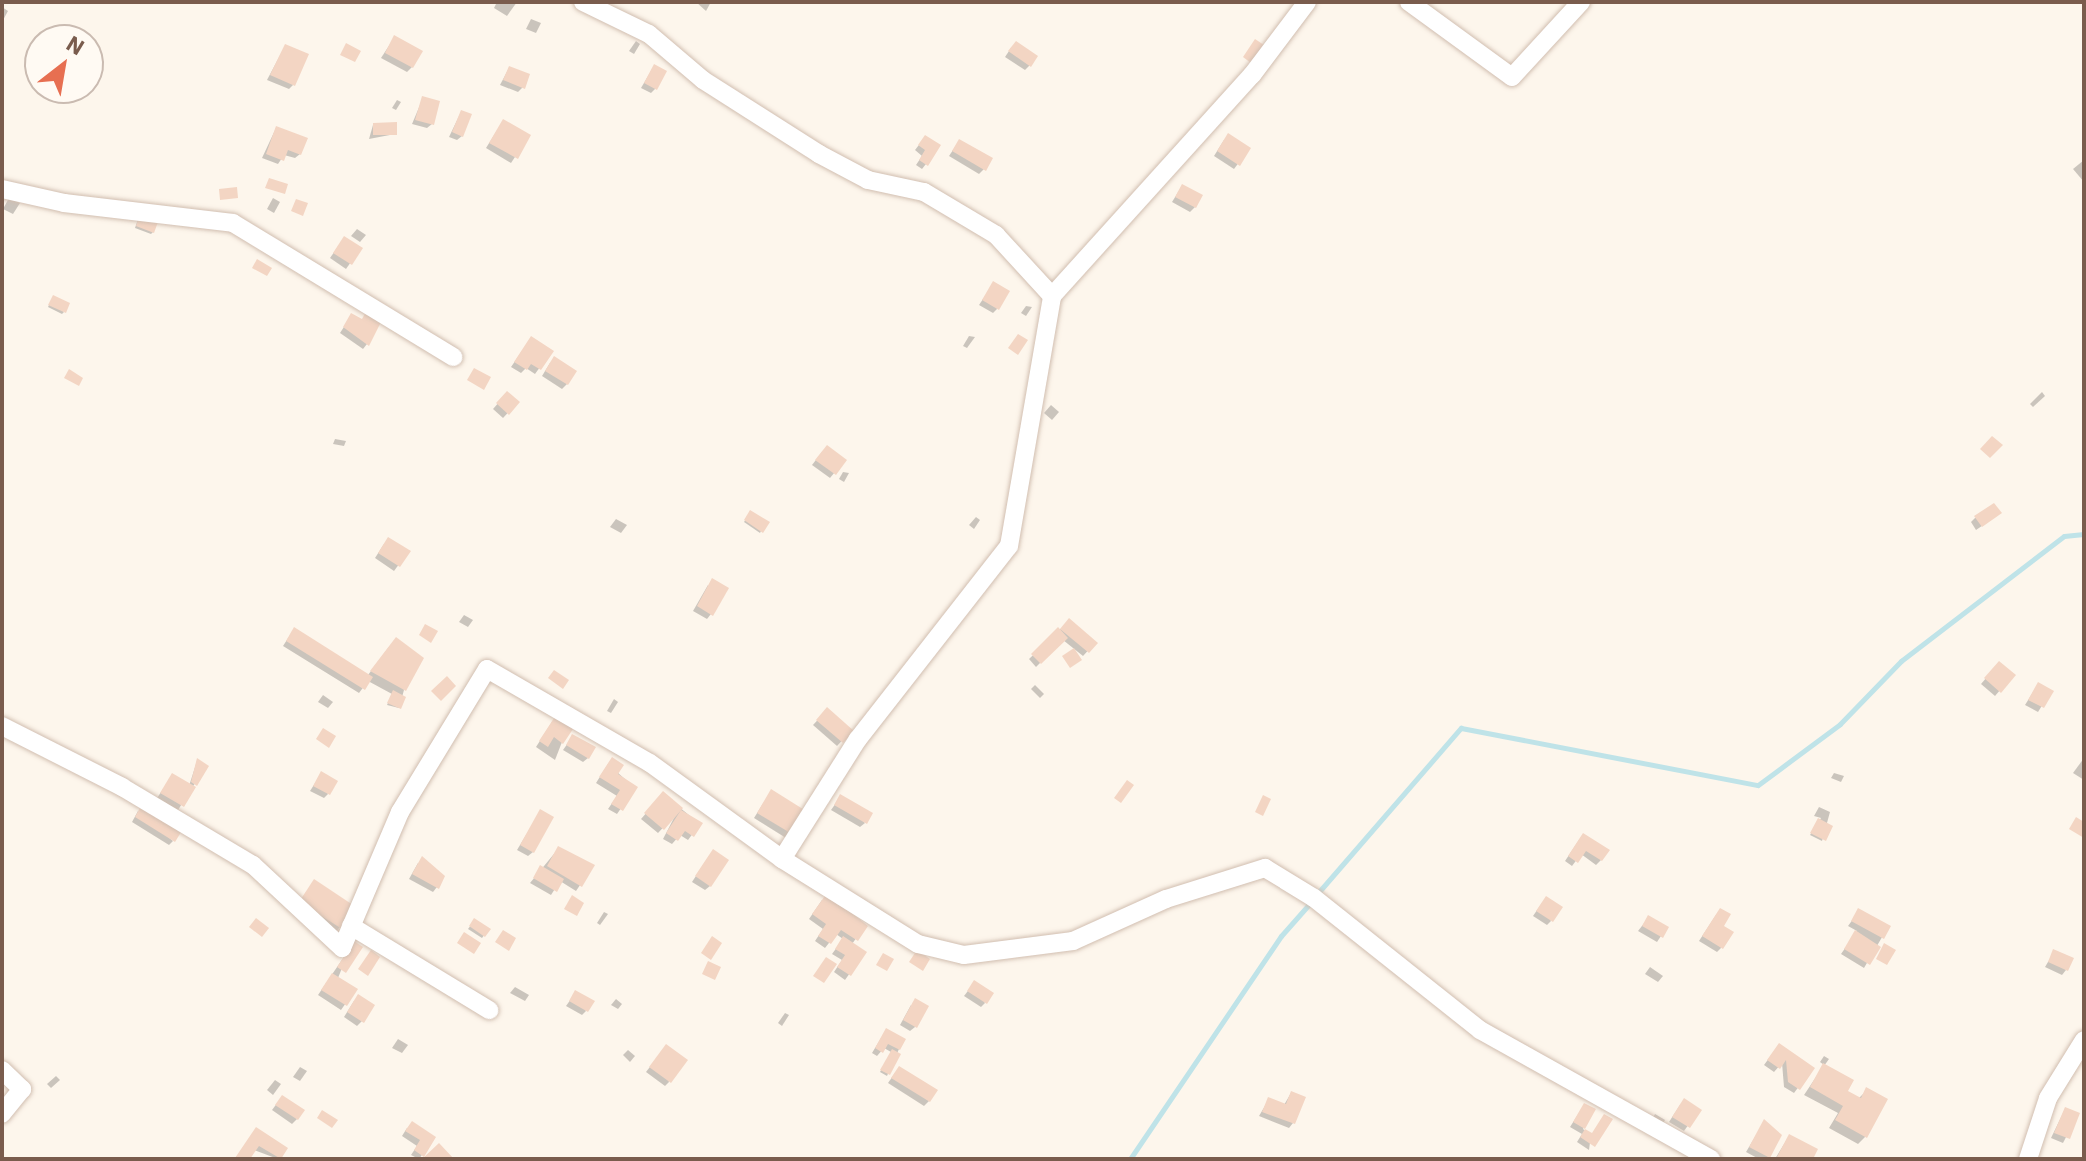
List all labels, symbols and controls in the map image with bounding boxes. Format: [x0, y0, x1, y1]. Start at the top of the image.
north arrow [24, 24, 104, 104]
text: N [61, 28, 90, 61]

